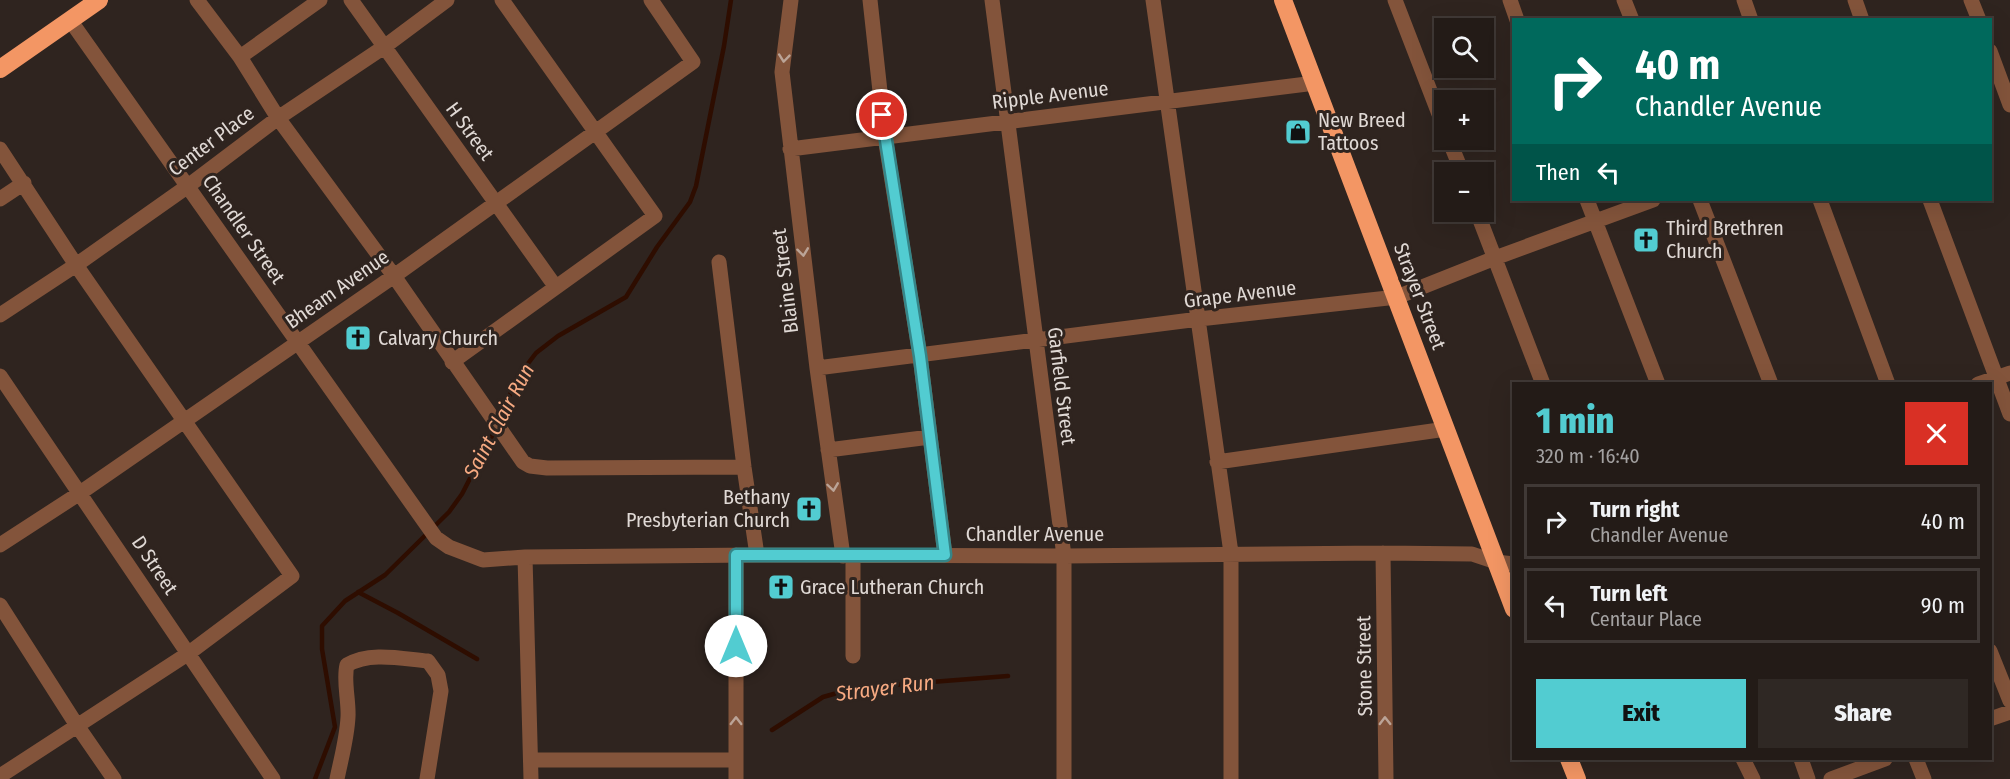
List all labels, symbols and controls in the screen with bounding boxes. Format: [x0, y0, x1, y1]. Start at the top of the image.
map controls [1434, 18, 1494, 222]
button: search [1434, 18, 1494, 78]
text: 40 m [1635, 40, 1720, 90]
icon: right [1536, 42, 1614, 120]
one-way arrow [778, 53, 791, 63]
street label: Ripple Avenue [990, 76, 1110, 114]
pin [856, 89, 907, 140]
button: + [1434, 90, 1494, 150]
text: Chandler Avenue [1635, 91, 1822, 123]
street label: H Street [441, 97, 499, 165]
icon: arrive [865, 98, 898, 131]
street label: Center Place [163, 101, 259, 181]
place label: New Breed Tattoos [1318, 108, 1406, 155]
shop icon: New Breed Tattoos [1283, 117, 1313, 147]
icon: left [1592, 156, 1625, 189]
text: Then [1536, 159, 1580, 186]
button: − [1434, 162, 1494, 222]
street label: Chandler Street [198, 170, 291, 288]
place label: Third Brethren Church [1666, 216, 1784, 263]
church icon: Third Brethren Church [1631, 225, 1661, 255]
street label: Blaine Street [767, 227, 803, 335]
street label: Strayer Street [1389, 239, 1451, 353]
street label: Bheam Avenue [280, 244, 394, 334]
one-way arrow [796, 247, 808, 256]
street label: Grape Avenue [1182, 275, 1298, 313]
church icon: Calvary Church [343, 323, 373, 353]
place label: Calvary Church [378, 326, 498, 350]
street label: Garfield Street [1043, 326, 1081, 447]
water label: Saint Clair Run [457, 359, 540, 484]
text: 1 min [1536, 399, 1614, 443]
button: close [1905, 402, 1968, 465]
text: 320 m · 16:40 [1536, 444, 1640, 468]
one-way arrow [827, 482, 839, 491]
place label: Bethany Presbyterian Church [626, 485, 790, 532]
church icon: Bethany Presbyterian Church [794, 494, 824, 524]
text: Turn right [1590, 496, 1679, 523]
icon: right [1539, 505, 1572, 538]
text: 40 m [1921, 508, 1965, 535]
street label: Chandler Avenue [966, 522, 1104, 546]
text: Chandler Avenue [1590, 523, 1728, 547]
street label: D Street [127, 531, 184, 599]
church icon: Grace Lutheran Church [766, 572, 796, 602]
place label: Grace Lutheran Church [800, 575, 984, 599]
text: Turn left [1590, 580, 1668, 607]
icon: left [1539, 589, 1572, 622]
text: 90 m [1921, 592, 1965, 619]
text: Centaur Place [1590, 607, 1702, 631]
position arrow [704, 614, 768, 678]
street label: Stone Street [1351, 615, 1377, 717]
water label: Strayer Run [833, 669, 936, 707]
button: Exit [1536, 679, 1746, 748]
button: Share [1758, 679, 1968, 748]
one-way arrow [730, 716, 742, 725]
one-way arrow [1379, 716, 1392, 725]

